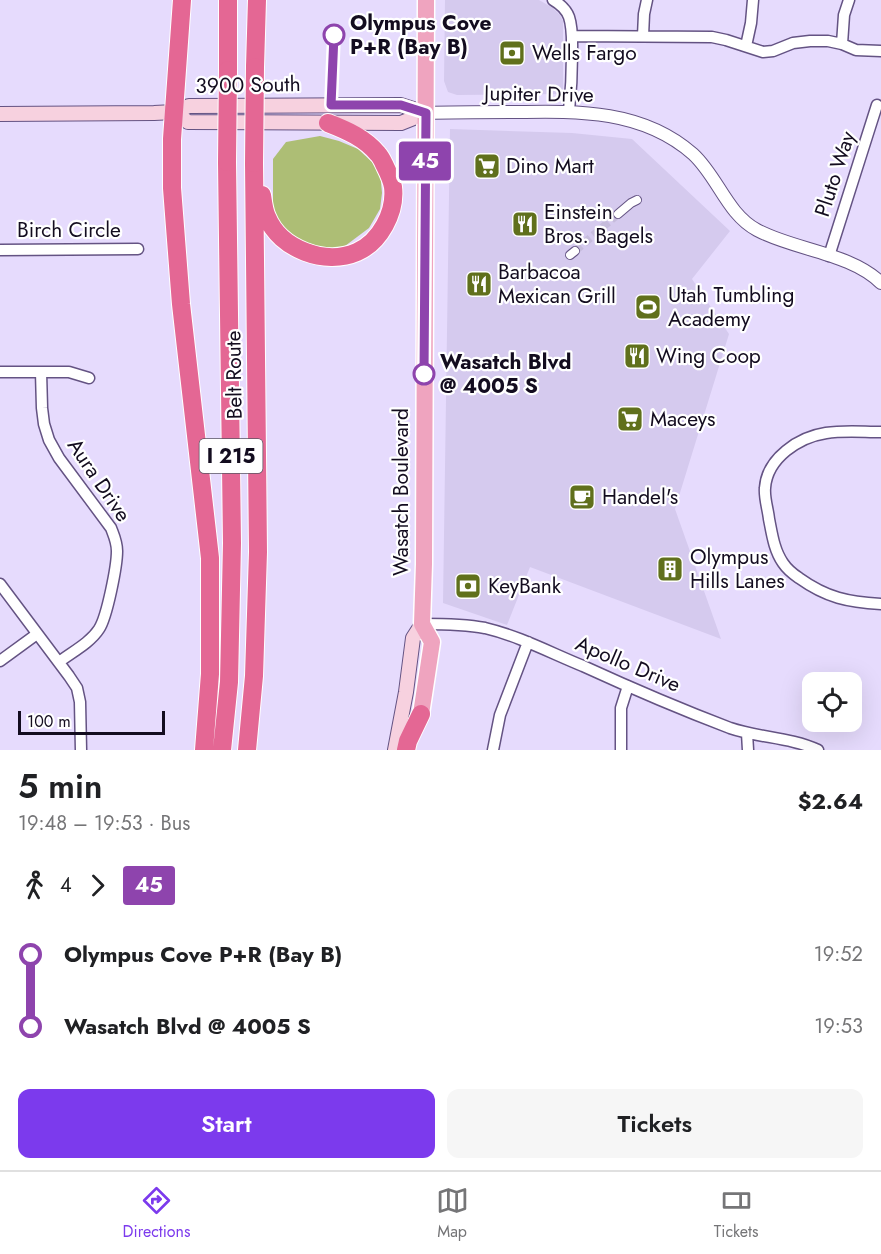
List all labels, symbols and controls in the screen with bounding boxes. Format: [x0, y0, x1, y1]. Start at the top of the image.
place label: Olympus Cove P+R (Bay B) [350, 8, 492, 62]
marker: Olympus Cove P+R (Bay B) [323, 24, 345, 46]
bank icon: Wells Fargo [497, 38, 527, 68]
place label: Wells Fargo [532, 38, 637, 68]
street label: 3900 South [195, 69, 301, 101]
street label: Jupiter Drive [481, 78, 594, 110]
street label: Pluto Way [807, 127, 863, 221]
line badge: 45 [398, 142, 452, 180]
text: 45 [411, 146, 439, 176]
supermarket icon: Dino Mart [472, 151, 502, 181]
place label: Dino Mart [506, 151, 594, 181]
place label: Einstein Bros. Bagels [544, 197, 653, 251]
restaurant icon: Einstein Bros. Bagels [510, 209, 540, 239]
street label: Birch Circle [17, 215, 121, 245]
place label: Barbacoa Mexican Grill [498, 257, 616, 311]
restaurant icon: Barbacoa Mexican Grill [464, 269, 494, 299]
place label: Utah Tumbling Academy [668, 280, 794, 334]
sports icon: Utah Tumbling Academy [633, 292, 663, 322]
street label: Belt Route [218, 330, 250, 420]
restaurant icon: Wing Coop [622, 341, 652, 371]
place label: Wing Coop [656, 341, 761, 371]
place label: Wasatch Blvd @ 4005 S [440, 347, 571, 401]
marker: Wasatch Blvd @ 4005 S [413, 363, 435, 385]
supermarket icon: Maceys [615, 404, 645, 434]
place label: Maceys [650, 404, 715, 434]
street label: Wasatch Boulevard [386, 408, 416, 576]
street label: Aura Drive [60, 432, 138, 528]
road number: I 215 [200, 439, 262, 473]
cafe icon: Handel's [567, 482, 597, 512]
place label: Handel's [602, 482, 678, 512]
place label: Olympus Hills Lanes [690, 542, 785, 596]
building icon: Olympus Hills Lanes [655, 554, 685, 584]
bank icon: KeyBank [453, 571, 483, 601]
place label: KeyBank [488, 571, 562, 601]
street label: Apollo Drive [571, 628, 685, 700]
map controls [802, 672, 862, 732]
button: locate [802, 672, 862, 732]
scale bar [18, 708, 165, 736]
text: 100 m [27, 710, 71, 733]
text: 5 min [18, 763, 102, 810]
text: $2.64 [798, 785, 863, 817]
text: 19:48 – 19:53 · Bus [18, 809, 190, 838]
icon: walk [18, 869, 51, 902]
icon: forward [81, 869, 114, 902]
text: 45 [135, 870, 163, 900]
text: 4 [60, 871, 72, 900]
text: Olympus Cove P+R (Bay B) [64, 938, 342, 970]
text: 19:52 [814, 940, 863, 969]
text: Wasatch Blvd @ 4005 S [64, 1010, 311, 1042]
text: 19:53 [814, 1012, 863, 1041]
button: Start [18, 1089, 435, 1158]
button: Tickets [447, 1089, 863, 1158]
tab: Directions [123, 1184, 190, 1243]
tab: Map [436, 1184, 469, 1243]
tab: Tickets [714, 1184, 758, 1243]

